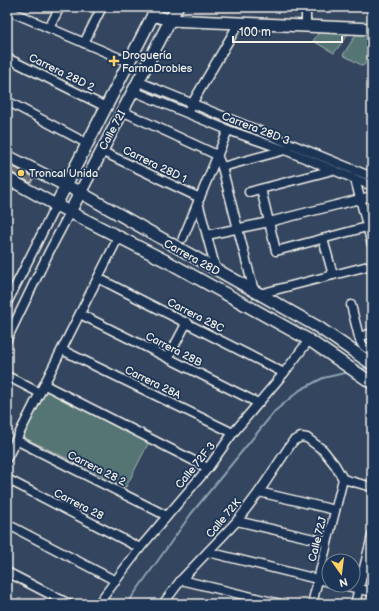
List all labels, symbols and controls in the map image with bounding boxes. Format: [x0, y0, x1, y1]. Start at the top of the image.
scale bar [233, 18, 342, 44]
text: 100 m [239, 25, 271, 40]
place label: Droguería FarmaDrobles [122, 49, 193, 75]
street label: Carrera 28D 2 [27, 51, 97, 94]
marker: Droguería FarmaDrobles [109, 56, 119, 66]
street label: Calle 72I [97, 108, 129, 152]
street label: Carrera 28D 3 [220, 110, 292, 147]
street label: Carrera 28D 1 [121, 143, 189, 186]
place label: Troncal Unida [29, 167, 98, 180]
marker: Troncal Unida [16, 168, 26, 178]
street label: Carrera 28D [161, 237, 222, 278]
street label: Carrera 28C [165, 296, 226, 335]
street label: Carrera 28B [143, 330, 205, 369]
street label: Carrera 28A [123, 363, 183, 402]
street label: Calle 72F 3 [173, 439, 218, 491]
street label: Carrera 28 2 [65, 448, 129, 489]
street label: Carrera 28 [52, 486, 106, 523]
street label: Calle 72K [203, 495, 244, 541]
street label: Calle 72J [306, 515, 329, 563]
north arrow [321, 553, 361, 593]
text: N [338, 575, 349, 590]

